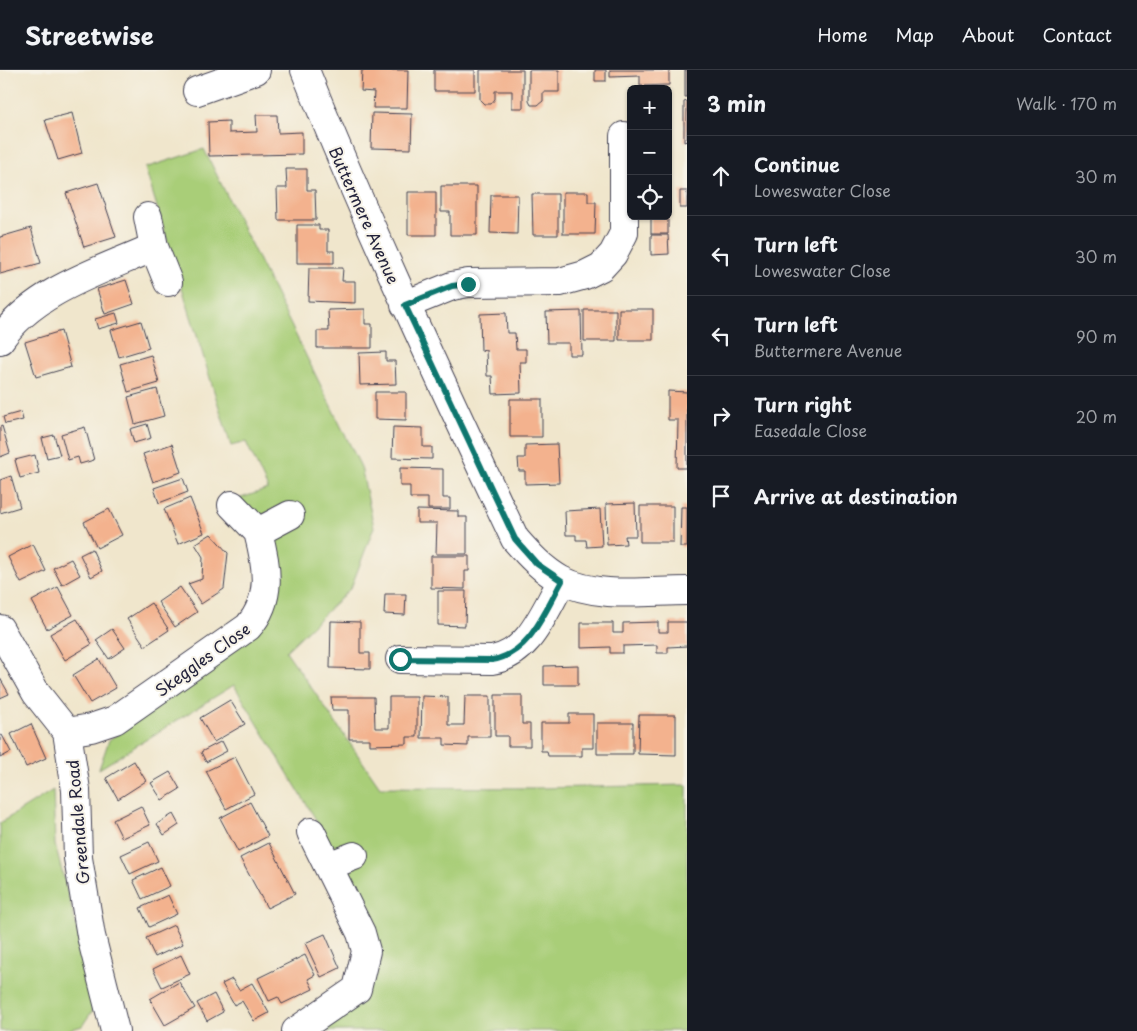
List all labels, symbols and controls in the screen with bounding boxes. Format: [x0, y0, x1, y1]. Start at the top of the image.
text: Streetwise [25, 17, 154, 53]
text: Home [817, 21, 867, 48]
text: Map [895, 21, 934, 48]
text: About [962, 21, 1014, 48]
text: Contact [1042, 21, 1112, 48]
map controls [627, 85, 672, 220]
button: + [627, 85, 672, 130]
text: 3 min [707, 87, 766, 119]
text: Walk · 170 m [1016, 91, 1117, 115]
button: − [627, 130, 672, 175]
street label: Buttermere Avenue [324, 142, 406, 288]
text: Continue [754, 150, 840, 178]
icon: ahead [707, 162, 735, 190]
text: 30 m [1075, 164, 1117, 188]
button: locate [627, 175, 672, 220]
text: Loweswater Close [754, 178, 891, 202]
text: Turn left [754, 230, 838, 258]
icon: left [707, 242, 735, 270]
text: 30 m [1075, 244, 1117, 268]
text: Loweswater Close [754, 258, 891, 282]
route end [457, 273, 480, 296]
text: Turn left [754, 310, 838, 338]
icon: left [707, 322, 735, 350]
text: 90 m [1076, 324, 1117, 348]
text: Buttermere Avenue [754, 338, 902, 362]
text: Turn right [754, 390, 852, 418]
icon: right [707, 402, 735, 430]
text: 20 m [1076, 404, 1117, 428]
text: Easedale Close [754, 418, 867, 442]
icon: arrive [707, 482, 735, 510]
text: Arrive at destination [754, 482, 958, 510]
street label: Skeggles Close [150, 616, 254, 702]
route start [389, 648, 412, 671]
street label: Greendale Road [60, 759, 94, 885]

